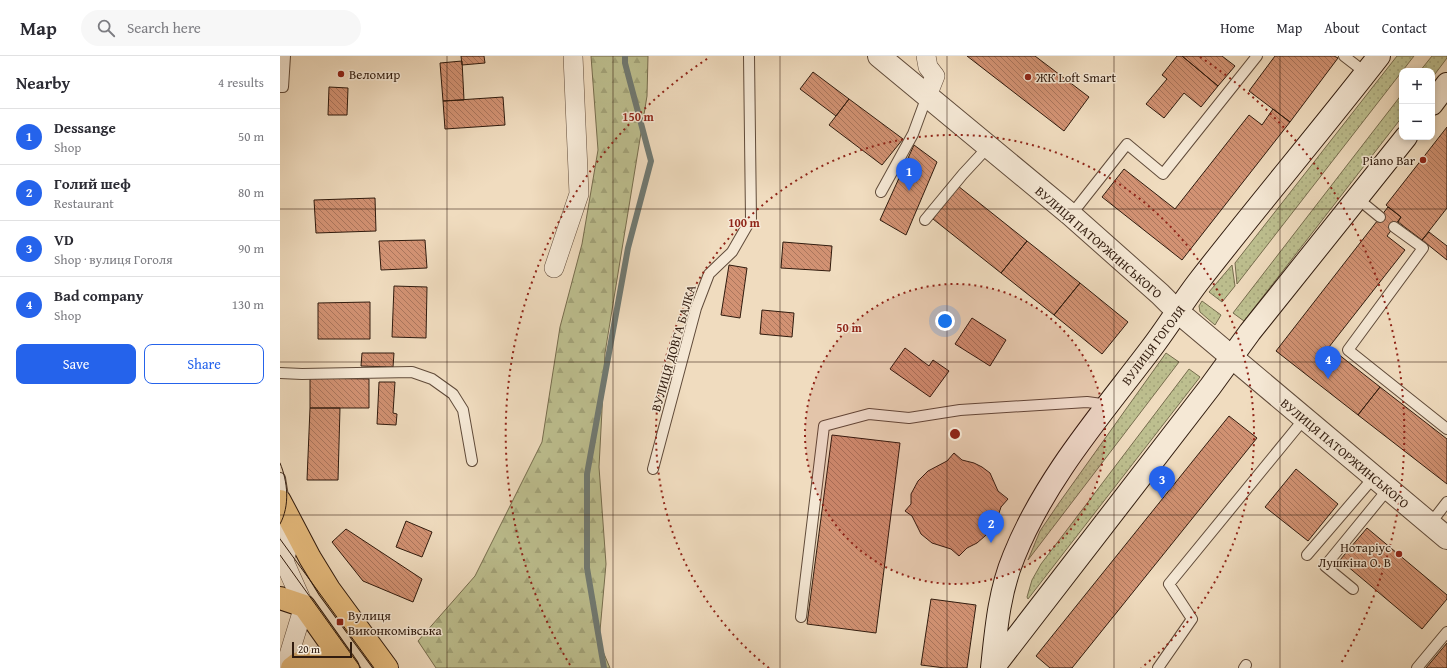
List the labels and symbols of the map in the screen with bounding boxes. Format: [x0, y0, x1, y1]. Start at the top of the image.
place label: Веломир [349, 65, 400, 84]
place label: ЖК Loft Smart [1035, 68, 1116, 87]
marker: Веломир [336, 69, 346, 79]
marker: ЖК Loft Smart [1023, 72, 1033, 82]
text: 150 m [622, 108, 655, 125]
place label: Piano Bar [1363, 151, 1416, 170]
marker: Piano Bar [1418, 155, 1428, 165]
pin: 1 [896, 158, 922, 191]
street label: ВУЛИЦЯ ПАТОРЖИНСЬКОГО [1031, 182, 1166, 303]
text: 100 m [728, 214, 761, 231]
street label: ВУЛИЦЯ ДОВГА БАЛКА [646, 282, 701, 414]
street label: ВУЛИЦЯ ГОГОЛЯ [1117, 301, 1190, 389]
your location [935, 311, 955, 331]
text: 50 m [836, 319, 862, 336]
pin: 4 [1315, 346, 1341, 379]
street label: ВУЛИЦЯ ПАТОРЖИНСЬКОГО [1276, 394, 1413, 513]
centre of rings [948, 427, 962, 441]
pin: 3 [1149, 466, 1175, 499]
pin: 2 [978, 510, 1004, 543]
place label: Нотаріус Лушкіна О. В [1318, 538, 1391, 572]
marker: Нотаріус Лушкіна О. В [1394, 549, 1404, 559]
place label: Вулиця Виконкомівська [348, 606, 443, 640]
marker: Вулиця Виконкомівська [335, 617, 345, 627]
scale bar [292, 640, 352, 659]

